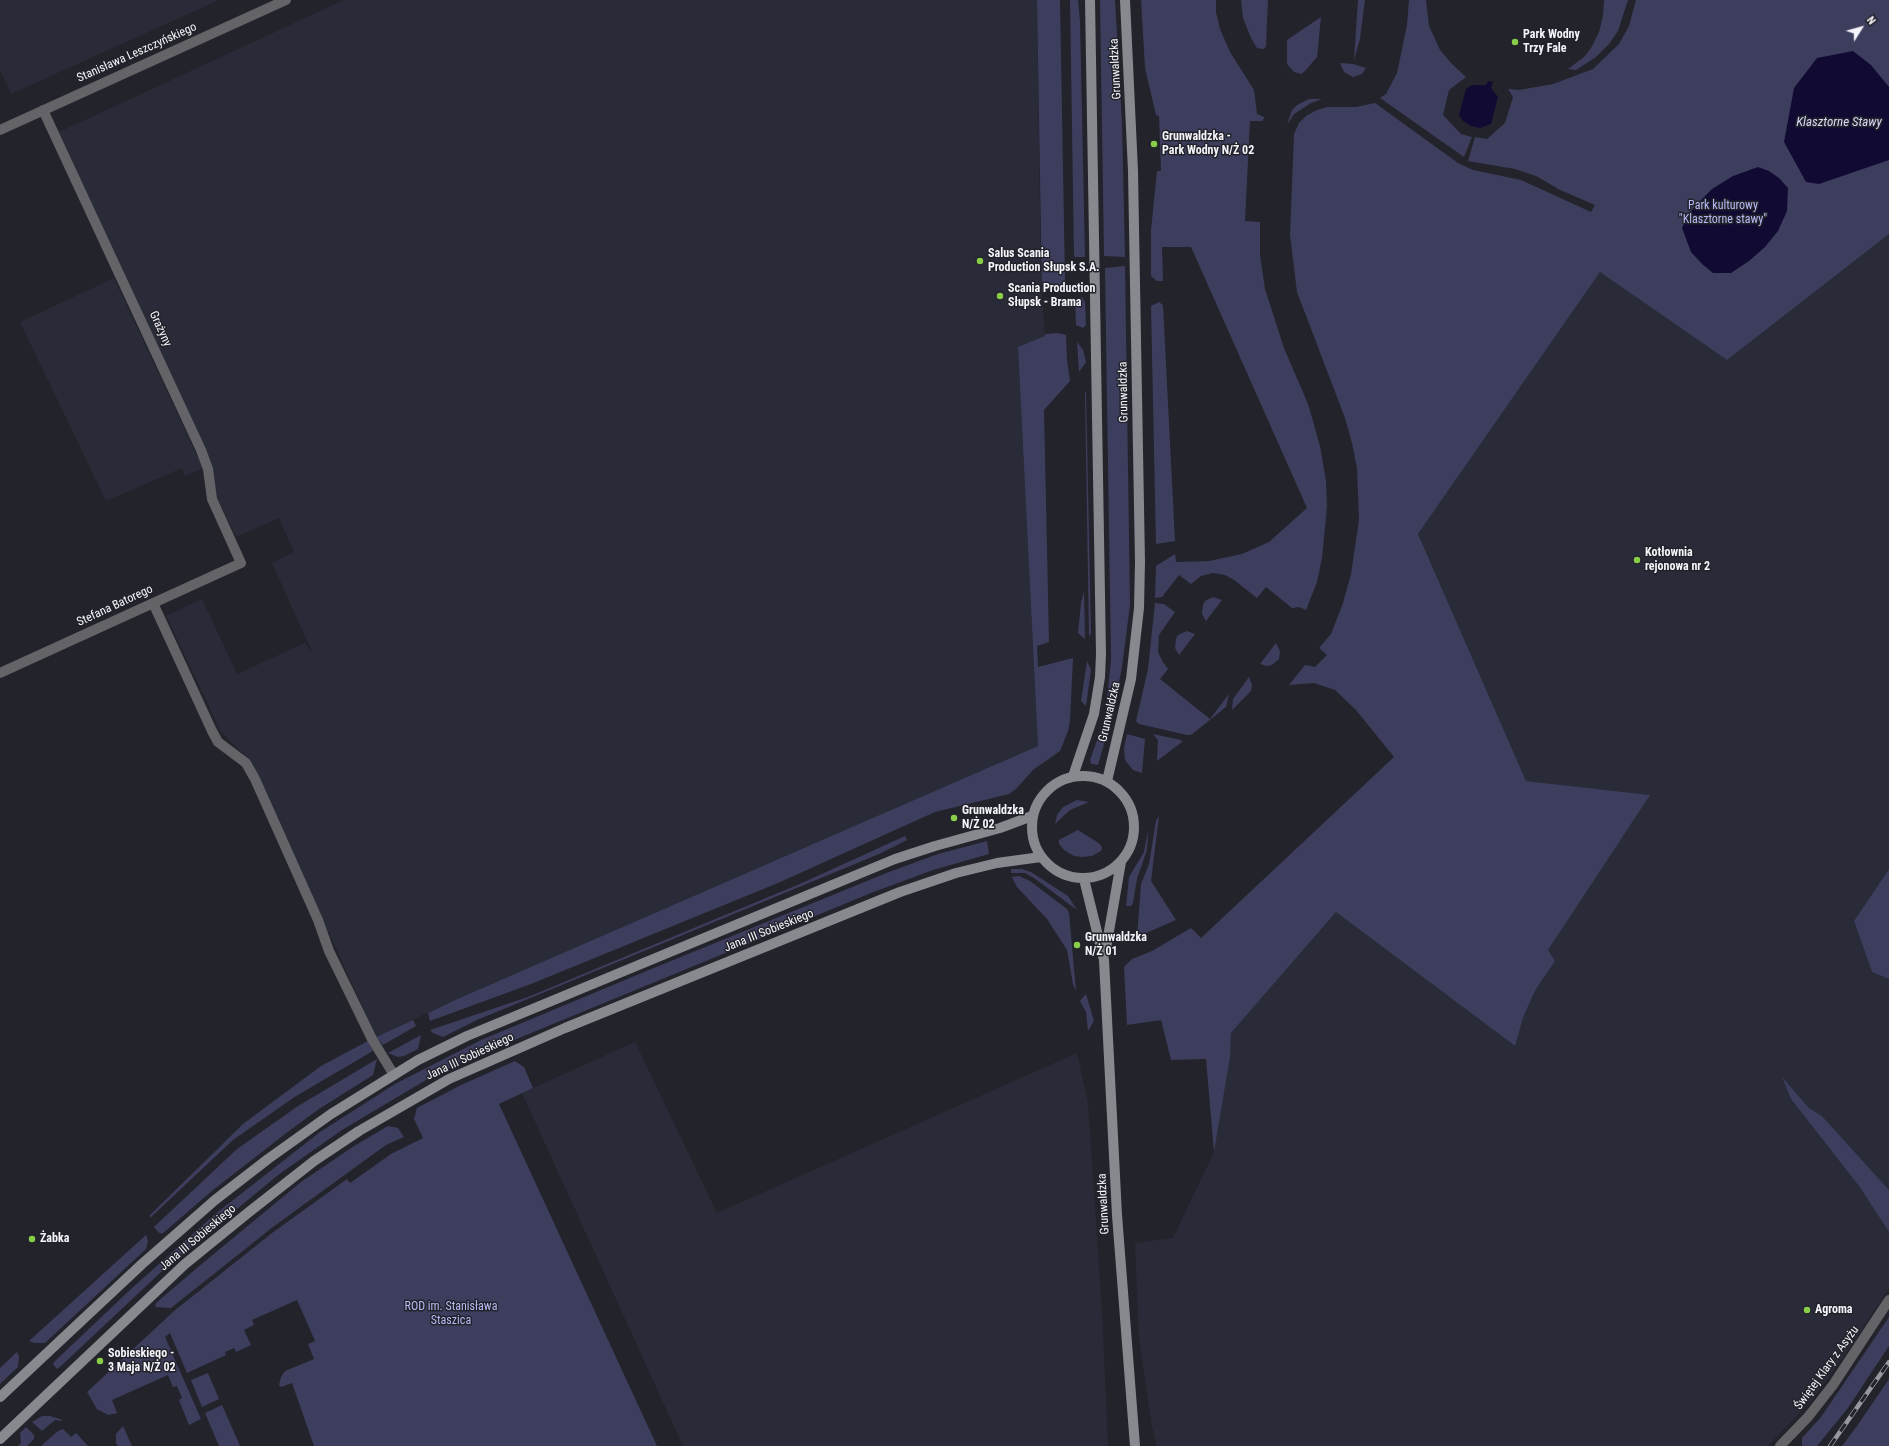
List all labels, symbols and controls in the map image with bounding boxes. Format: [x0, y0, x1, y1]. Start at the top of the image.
north arrow [1841, 8, 1881, 48]
text: N [1864, 14, 1878, 27]
street label: Stanisława Leszczyńskiego [75, 20, 199, 86]
place label: Park Wodny Trzy Fale [1523, 28, 1580, 56]
marker: Park Wodny Trzy Fale [1510, 37, 1520, 47]
street label: Grunwaldzka [1107, 38, 1125, 100]
water label: Klasztorne Stawy [1796, 115, 1882, 131]
place label: Grunwaldzka - Park Wodny N/Ż 02 [1162, 130, 1254, 158]
marker: Grunwaldzka - Park Wodny N/Ż 02 [1149, 139, 1159, 149]
park label: Park kulturowy "Klasztorne stawy" [1679, 199, 1767, 227]
place label: Salus Scania Production Słupsk S.A. [988, 247, 1100, 275]
marker: Salus Scania Production Słupsk S.A. [975, 256, 985, 266]
place label: Scania Production Słupsk - Brama [1008, 282, 1095, 310]
marker: Scania Production Słupsk - Brama [995, 291, 1005, 301]
street label: Grażyny [146, 309, 174, 349]
street label: Grunwaldzka [1116, 361, 1132, 423]
place label: Kotłownia rejonowa nr 2 [1645, 546, 1710, 574]
marker: Kotłownia rejonowa nr 2 [1632, 555, 1642, 565]
street label: Stefana Batorego [75, 582, 155, 630]
street label: Grunwaldzka [1096, 681, 1124, 743]
place label: Grunwaldzka N/Ż 02 [962, 804, 1024, 832]
marker: Grunwaldzka N/Ż 02 [949, 813, 959, 823]
street label: Jana III Sobieskiego [722, 906, 816, 956]
place label: Grunwaldzka N/Ż 01 [1085, 931, 1147, 959]
marker: Grunwaldzka N/Ż 01 [1072, 940, 1082, 950]
street label: Jana III Sobieskiego [424, 1030, 516, 1084]
street label: Grunwaldzka [1095, 1173, 1113, 1235]
street label: Jana III Sobieskiego [157, 1202, 239, 1274]
place label: Żabka [40, 1232, 69, 1246]
marker: Żabka [27, 1234, 37, 1244]
park label: ROD im. Stanisława Staszica [405, 1300, 497, 1328]
place label: Agroma [1815, 1303, 1852, 1317]
marker: Agroma [1802, 1305, 1812, 1315]
street label: Świętej Klary z Asyżu [1792, 1323, 1862, 1413]
place label: Sobieskiego - 3 Maja N/Ż 02 [108, 1347, 176, 1375]
marker: Sobieskiego - 3 Maja N/Ż 02 [95, 1356, 105, 1366]

